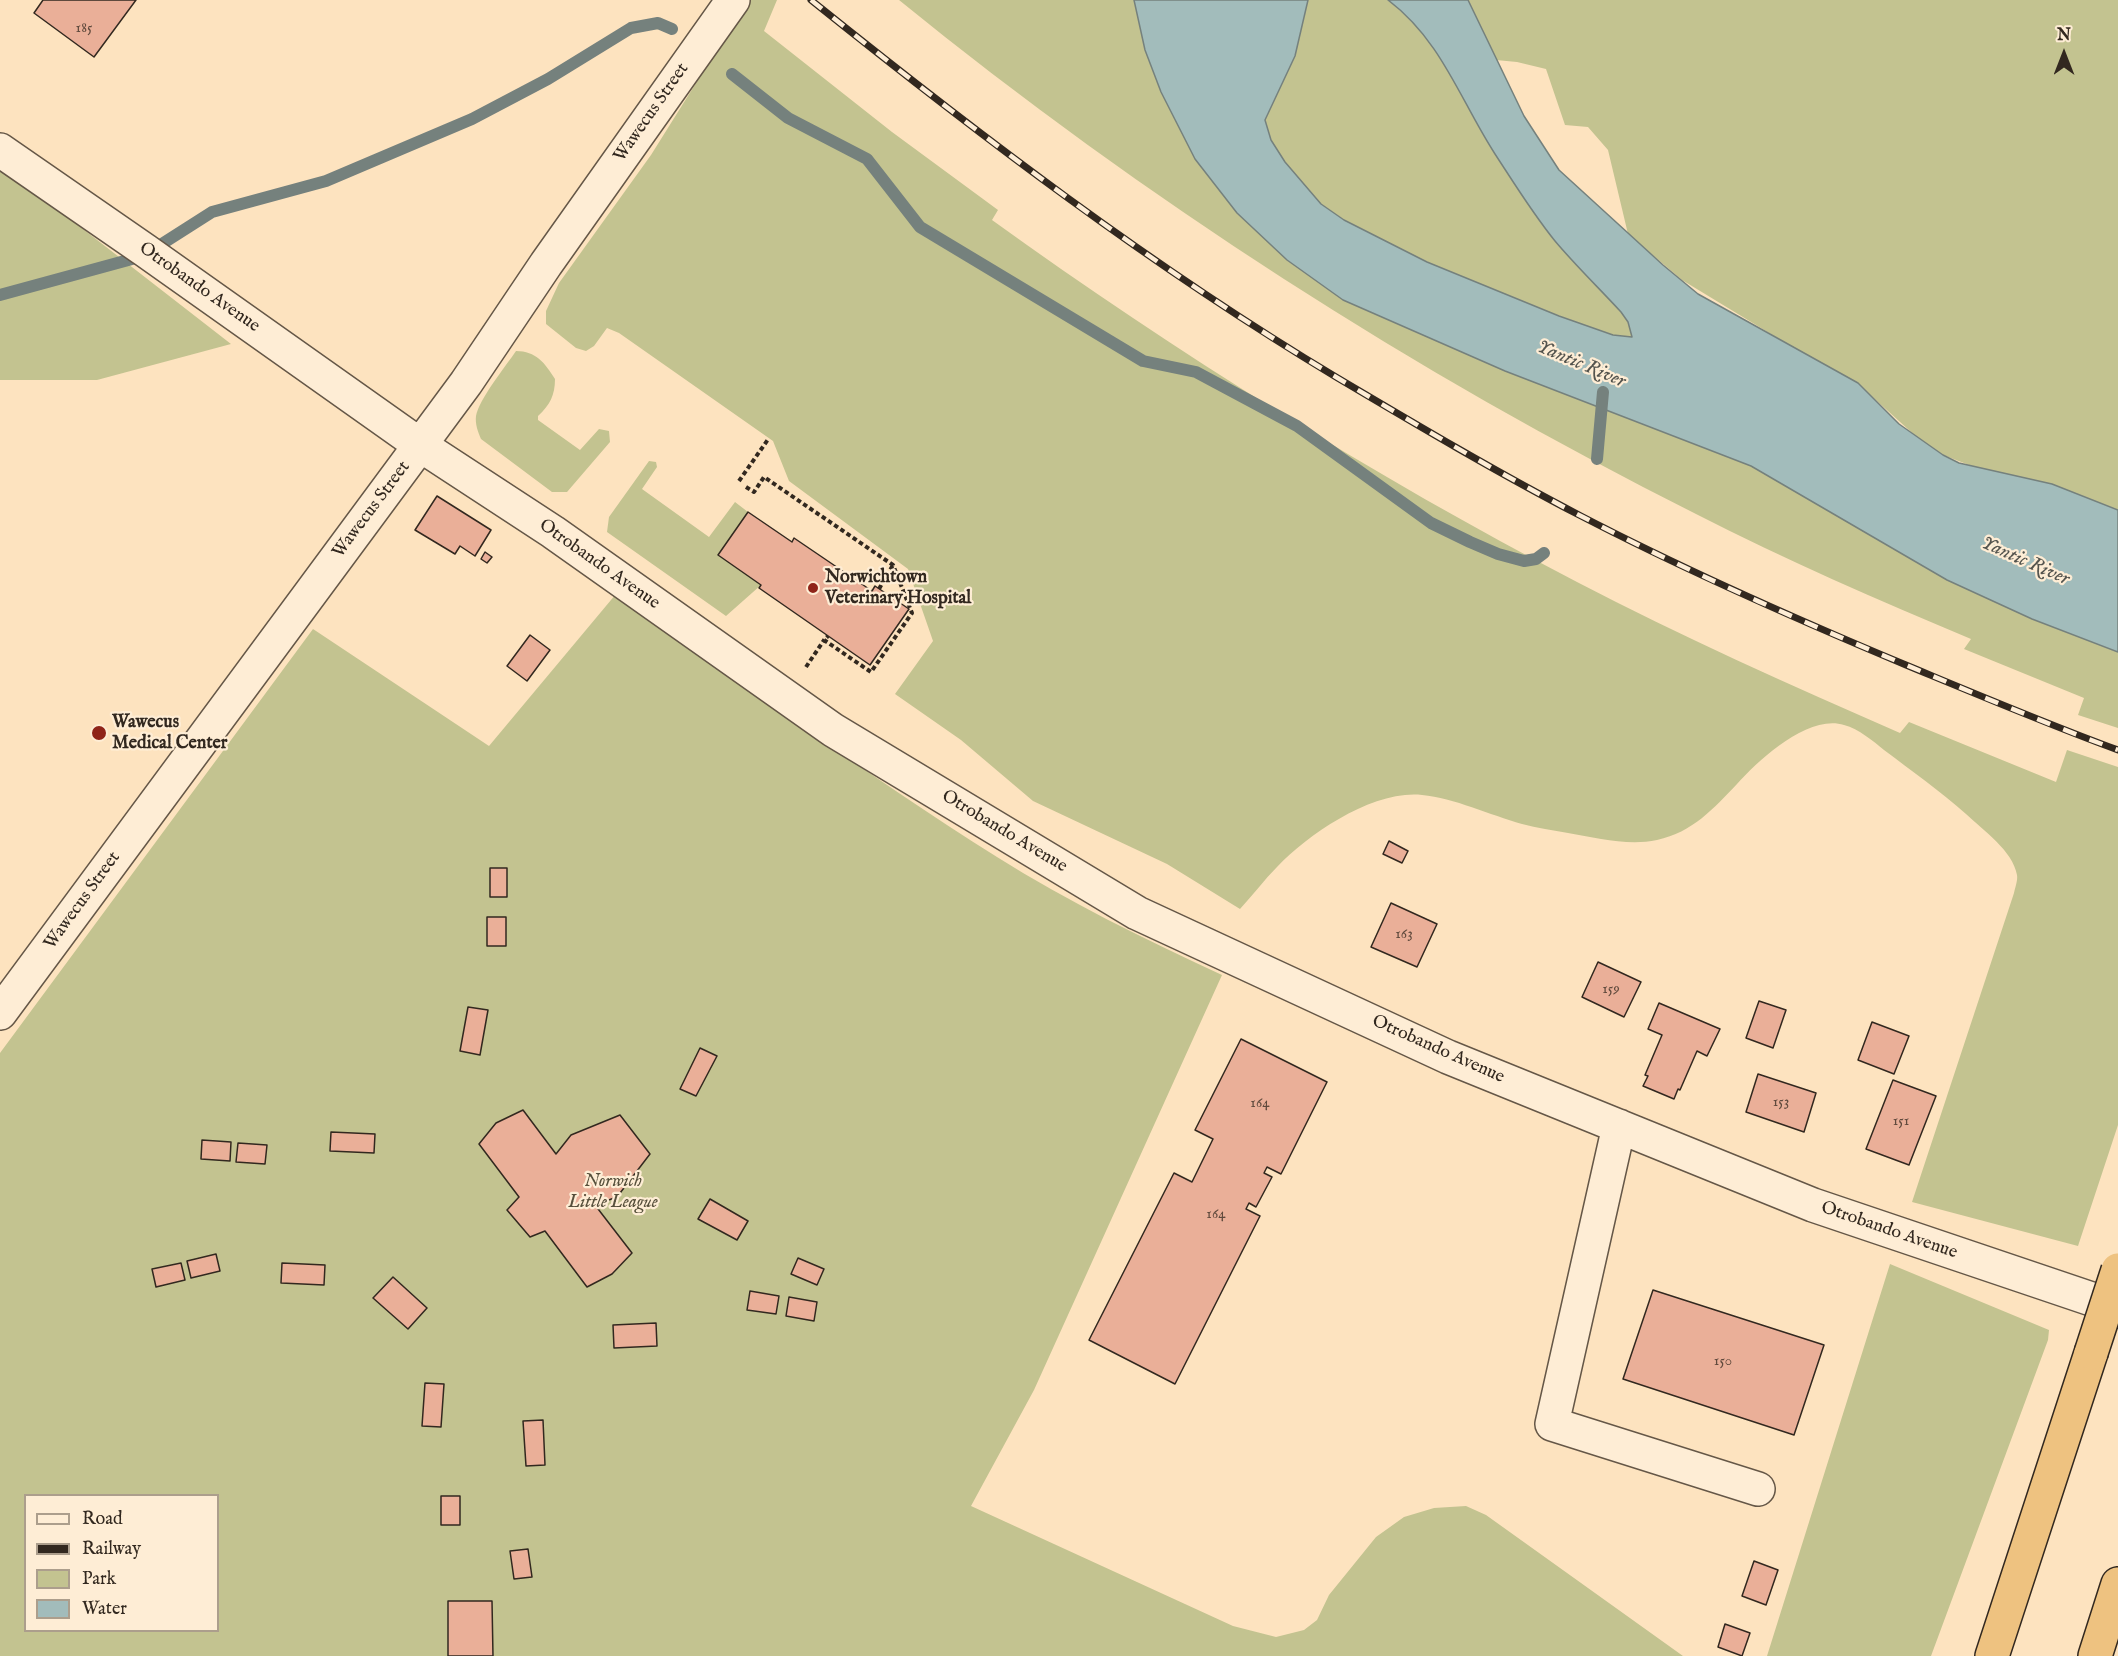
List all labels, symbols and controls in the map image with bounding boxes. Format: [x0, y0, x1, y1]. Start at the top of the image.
house number: 185 [76, 20, 92, 38]
north arrow [2034, 24, 2094, 84]
text: N [2057, 26, 2071, 46]
street label: Wawecus Street [610, 59, 694, 167]
street label: Otrobando Avenue [134, 238, 264, 338]
water label: Yantic River [1533, 336, 1629, 394]
street label: Wawecus Street [329, 457, 415, 563]
street label: Otrobando Avenue [534, 515, 664, 615]
water label: Yantic River [1977, 532, 2073, 592]
place label: Norwichtown Veterinary Hospital [825, 567, 971, 610]
marker: Norwichtown Veterinary Hospital [806, 581, 820, 595]
place label: Wawecus Medical Center [112, 712, 227, 754]
marker: Wawecus Medical Center [90, 724, 108, 742]
street label: Otrobando Avenue [937, 786, 1071, 878]
street label: Wawecus Street [40, 848, 126, 954]
house number: 163 [1395, 926, 1413, 944]
house number: 159 [1602, 981, 1620, 999]
street label: Otrobando Avenue [1368, 1011, 1508, 1089]
house number: 153 [1773, 1094, 1789, 1112]
house number: 164 [1250, 1095, 1270, 1113]
house number: 151 [1893, 1113, 1909, 1131]
park label: Norwich Little League [568, 1171, 658, 1214]
street label: Otrobando Avenue [1818, 1198, 1960, 1264]
house number: 164 [1206, 1206, 1226, 1224]
house number: 150 [1714, 1353, 1732, 1371]
legend [24, 1494, 219, 1632]
text: Road [82, 1508, 123, 1531]
text: Railway [82, 1538, 141, 1561]
text: Park [82, 1568, 116, 1591]
text: Water [82, 1598, 127, 1621]

